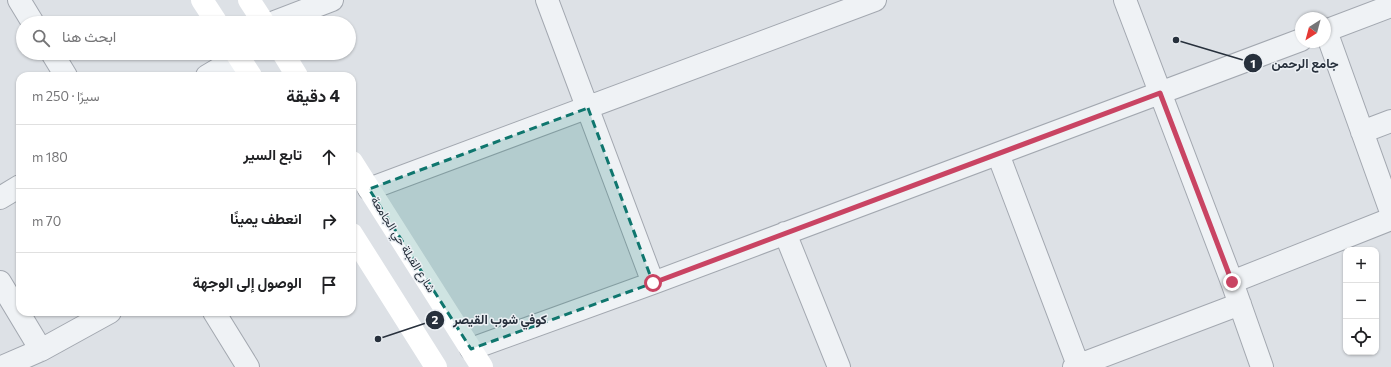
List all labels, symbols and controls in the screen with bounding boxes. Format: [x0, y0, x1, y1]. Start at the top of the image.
north arrow [1295, 12, 1331, 48]
search box [16, 16, 356, 60]
icon: search [30, 27, 52, 49]
text: ابحث هنا [62, 27, 116, 45]
callout: جامع الرحمن [1243, 51, 1346, 76]
text: جامع الرحمن [1271, 55, 1339, 73]
text: 1 [1250, 56, 1256, 70]
text: 4 دقيقة [286, 85, 340, 106]
text: سيرًا · 250 m [32, 88, 100, 104]
text: تابع السير [243, 145, 302, 163]
icon: ahead [318, 146, 340, 168]
text: 180 m [32, 149, 68, 165]
street label: شارع القبلة حي الجامعة [365, 194, 439, 297]
text: انعطف يمينًا [230, 209, 302, 227]
icon: right [318, 210, 340, 232]
text: 70 m [32, 213, 61, 229]
map controls [1343, 247, 1379, 355]
button: + [1343, 247, 1379, 283]
text: الوصول إلى الوجهة [193, 273, 302, 291]
route end [1223, 273, 1241, 291]
icon: arrive [318, 274, 340, 296]
route start [644, 274, 662, 292]
button: − [1343, 283, 1379, 319]
callout: كوفي شوب القيصر [425, 307, 555, 332]
text: كوفي شوب القيصر [452, 311, 547, 330]
text: 2 [432, 312, 439, 326]
button: locate [1343, 319, 1379, 355]

